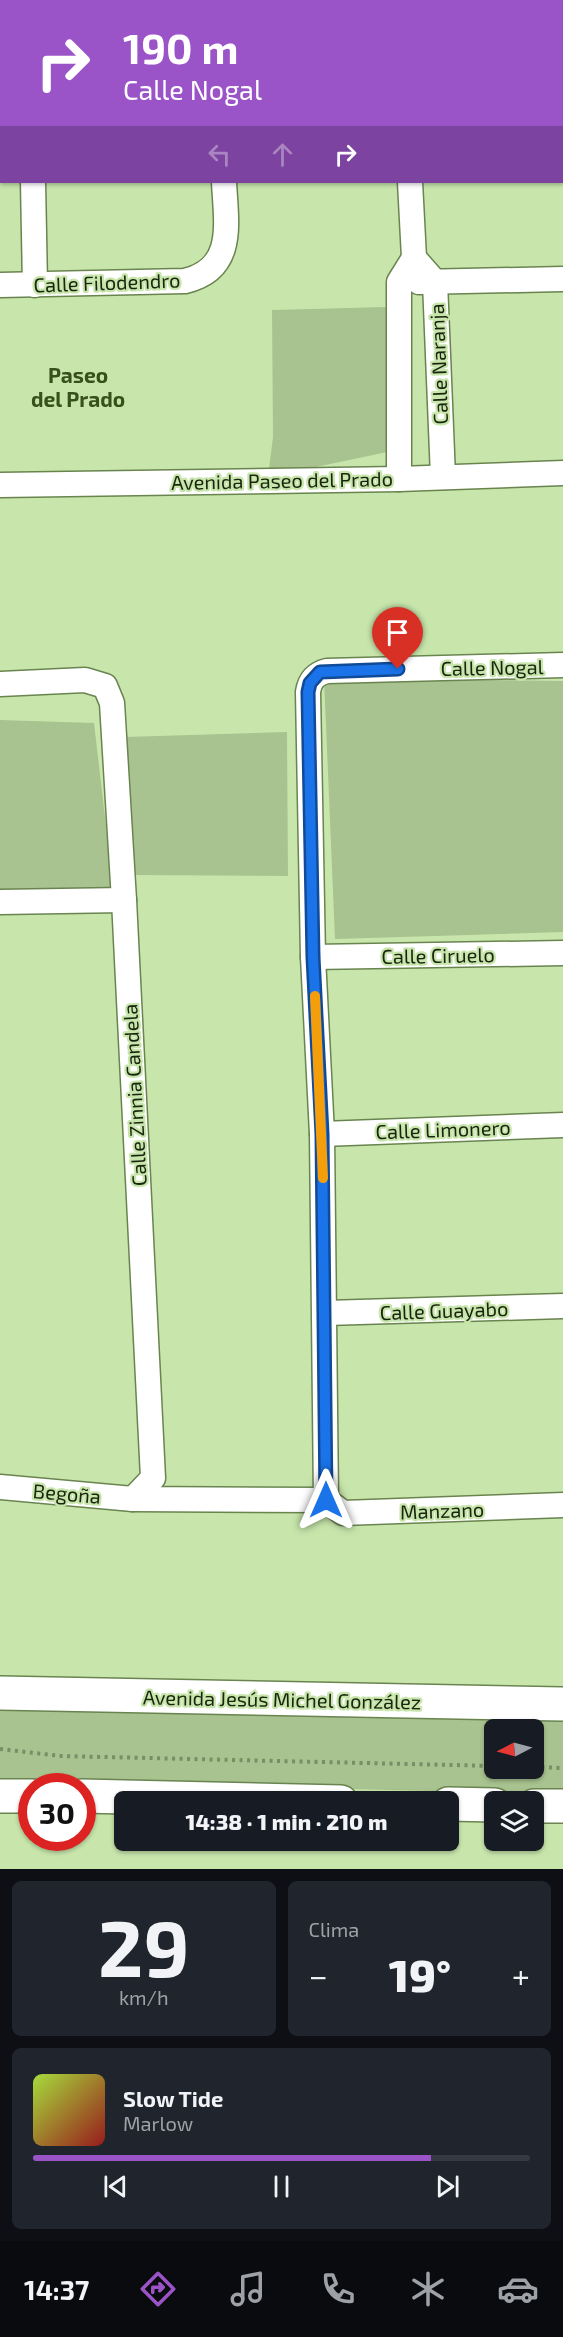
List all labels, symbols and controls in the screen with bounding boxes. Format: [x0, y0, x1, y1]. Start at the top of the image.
text: 190 m [123, 22, 239, 72]
icon: right [24, 24, 102, 102]
text: Calle Nogal [123, 73, 262, 105]
icon: left [203, 138, 236, 171]
icon: ahead [266, 138, 299, 171]
icon: right [329, 138, 362, 171]
street label: Calle Filodendro [33, 267, 181, 297]
street label: Calle Naranja [424, 303, 452, 425]
district label: Paseo del Prado [31, 362, 125, 411]
street label: Avenida Paseo del Prado [171, 466, 393, 494]
pin [372, 607, 423, 669]
icon: arrive [381, 616, 414, 649]
street label: Calle Nogal [440, 654, 544, 680]
street label: Calle Ciruelo [381, 942, 495, 968]
street label: Calle Zinnia Candela [117, 1003, 151, 1187]
street label: Calle Limonero [375, 1115, 511, 1143]
street label: Calle Guayabo [379, 1296, 509, 1324]
position arrow [294, 1468, 358, 1532]
street label: Begoña [32, 1478, 102, 1508]
street label: Manzano [399, 1497, 485, 1523]
street label: Avenida Jesús Michel González [143, 1685, 421, 1713]
north arrow [484, 1719, 544, 1779]
map controls [484, 1719, 544, 1851]
speed limit sign: 30 [18, 1773, 96, 1851]
button: layers [484, 1791, 544, 1851]
text: 14:38 · 1 min · 210 m [186, 1808, 387, 1834]
text: 29 [98, 1899, 189, 1993]
text: Clima [309, 1917, 359, 1941]
text: 19° [389, 1947, 451, 2001]
text: − [309, 1955, 328, 1995]
text: + [512, 1955, 530, 1995]
text: km/h [119, 1985, 169, 2009]
text: Slow Tide [123, 2085, 223, 2111]
text: Marlow [123, 2111, 193, 2135]
icon: previous [99, 2170, 132, 2203]
icon: pause [265, 2170, 298, 2203]
icon: next [431, 2170, 464, 2203]
icon: directions [137, 2268, 179, 2310]
icon: music [227, 2268, 269, 2310]
icon: phone [317, 2268, 359, 2310]
icon: climate [407, 2268, 449, 2310]
icon: car [497, 2268, 539, 2310]
text: 14:37 [24, 2273, 89, 2305]

